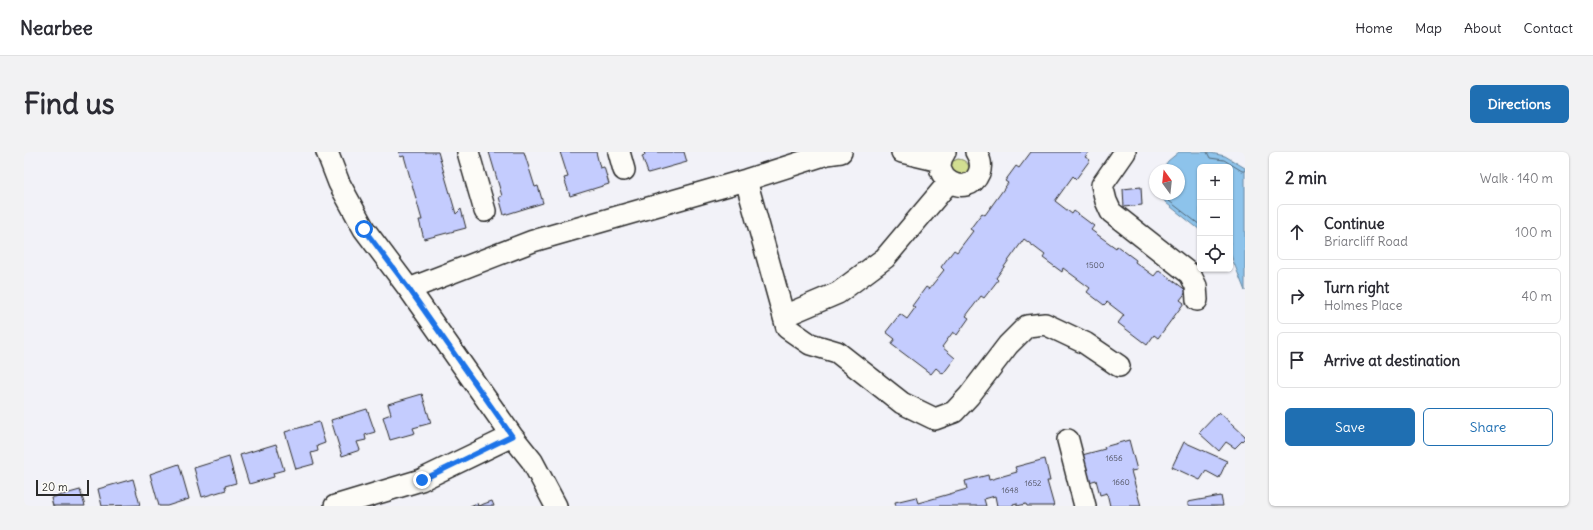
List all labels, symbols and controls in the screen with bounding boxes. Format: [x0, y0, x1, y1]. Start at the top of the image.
text: Nearbee [20, 16, 93, 40]
text: Home [1355, 19, 1393, 37]
text: Map [1415, 19, 1442, 37]
text: About [1464, 19, 1502, 37]
text: Contact [1524, 19, 1573, 37]
button: Directions [1470, 85, 1569, 123]
text: Find us [24, 86, 115, 122]
north arrow [1149, 164, 1185, 200]
map controls [1197, 164, 1233, 272]
button: + [1197, 164, 1233, 200]
text: 2 min [1285, 167, 1327, 189]
text: Walk · 140 m [1480, 170, 1553, 187]
button: − [1197, 200, 1233, 236]
text: Continue [1324, 214, 1385, 233]
route start [355, 220, 373, 238]
icon: ahead [1286, 221, 1308, 243]
text: 100 m [1515, 224, 1552, 241]
text: Briarcliff Road [1324, 233, 1408, 250]
button: locate [1197, 236, 1233, 272]
house number: 1500 [1086, 260, 1104, 270]
text: Turn right [1324, 278, 1389, 297]
icon: right [1286, 285, 1308, 307]
text: 40 m [1521, 288, 1552, 305]
text: Holmes Place [1324, 297, 1402, 314]
icon: arrive [1286, 349, 1308, 371]
text: Arrive at destination [1324, 351, 1460, 370]
button: Save [1285, 408, 1415, 446]
button: Share [1423, 408, 1553, 446]
house number: 1656 [1105, 453, 1123, 463]
route end [413, 471, 431, 489]
house number: 1660 [1112, 477, 1130, 487]
scale bar [36, 478, 89, 497]
house number: 1652 [1025, 478, 1042, 488]
text: 20 m [42, 480, 68, 494]
house number: 1648 [1001, 485, 1019, 495]

